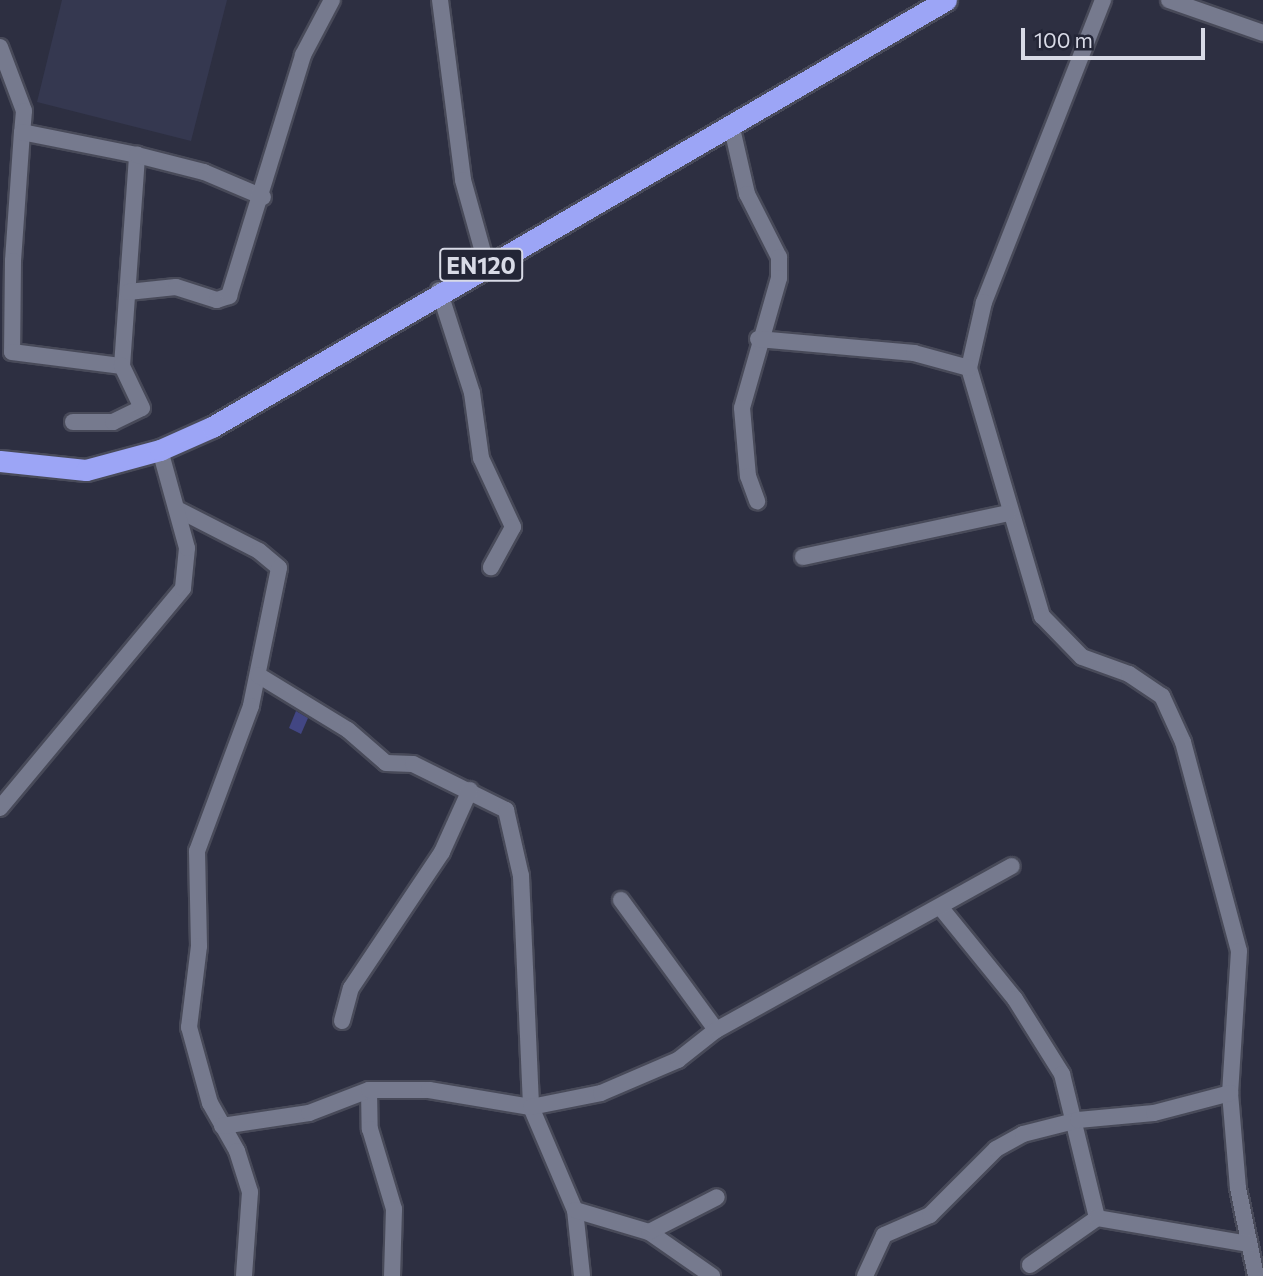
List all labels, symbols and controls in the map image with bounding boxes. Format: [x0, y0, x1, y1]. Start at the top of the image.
scale bar [1025, 14, 1209, 58]
text: 100 m [1034, 27, 1093, 52]
road number: EN120 [439, 246, 523, 284]

